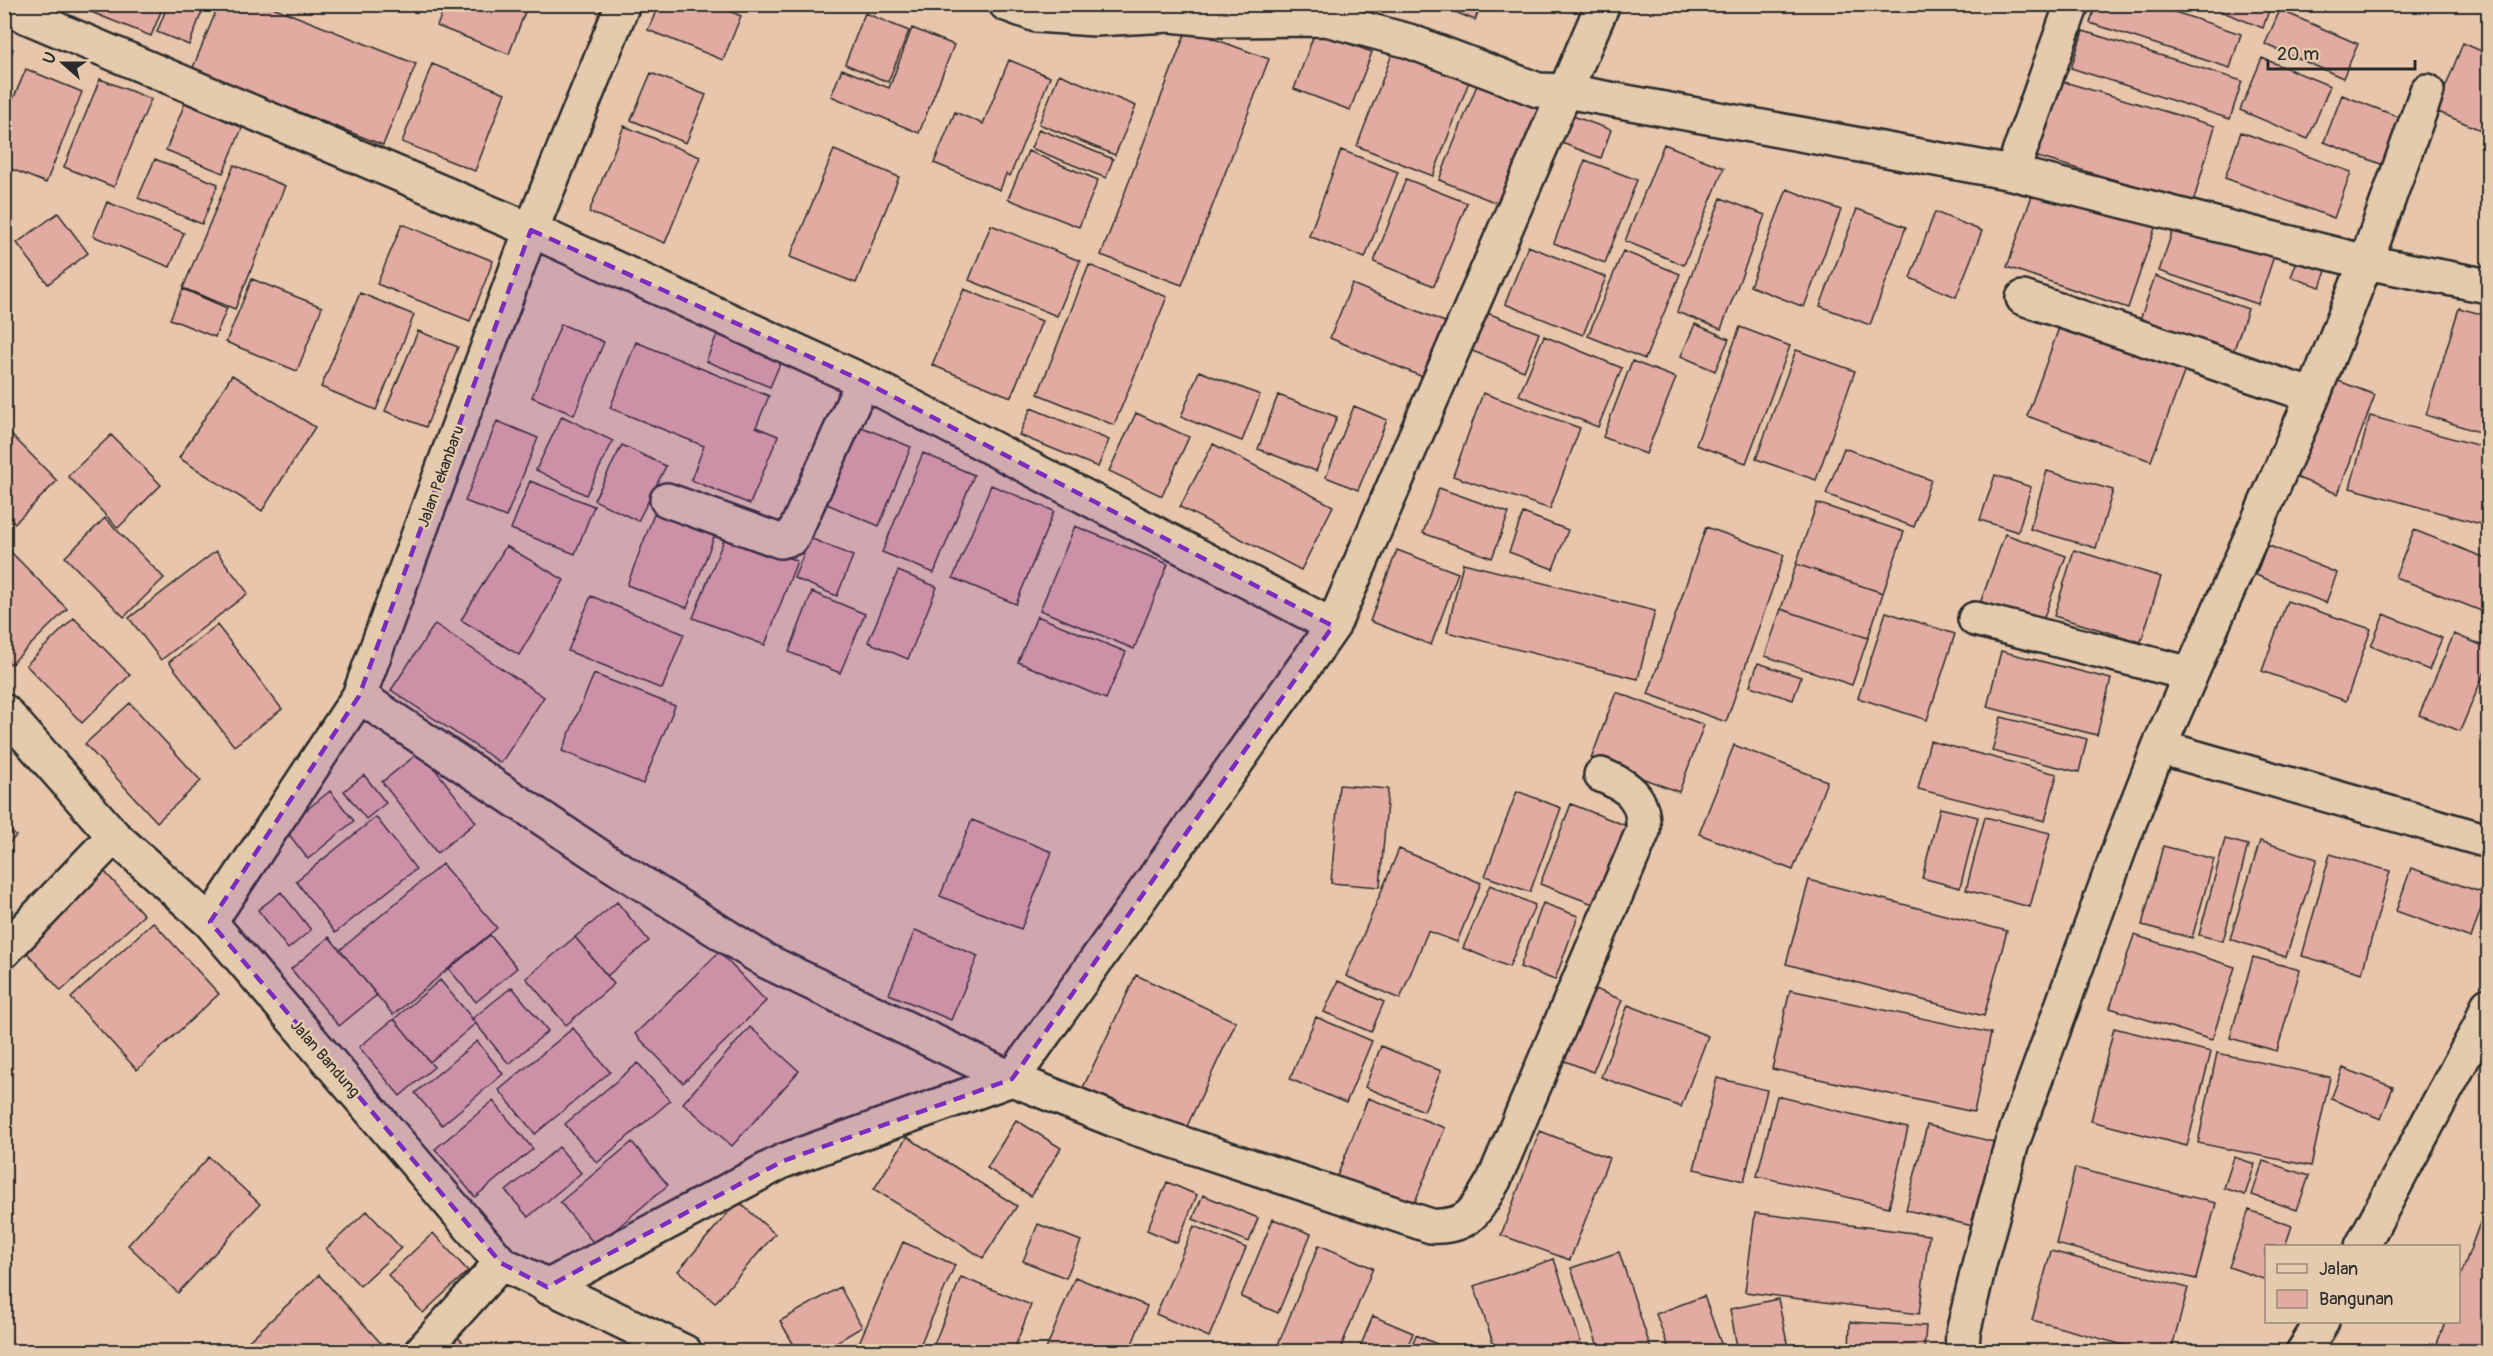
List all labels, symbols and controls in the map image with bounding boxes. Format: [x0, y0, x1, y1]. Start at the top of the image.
north arrow [33, 33, 93, 93]
scale bar [2268, 33, 2415, 71]
text: 20 m [2277, 43, 2319, 66]
text: U [39, 49, 61, 67]
street label: Jalan Pekanbaru [413, 423, 469, 530]
street label: Jalan Bandung [286, 1016, 364, 1102]
legend [2265, 1245, 2460, 1323]
text: Jalan [2319, 1258, 2358, 1281]
text: Bangunan [2319, 1288, 2394, 1311]

